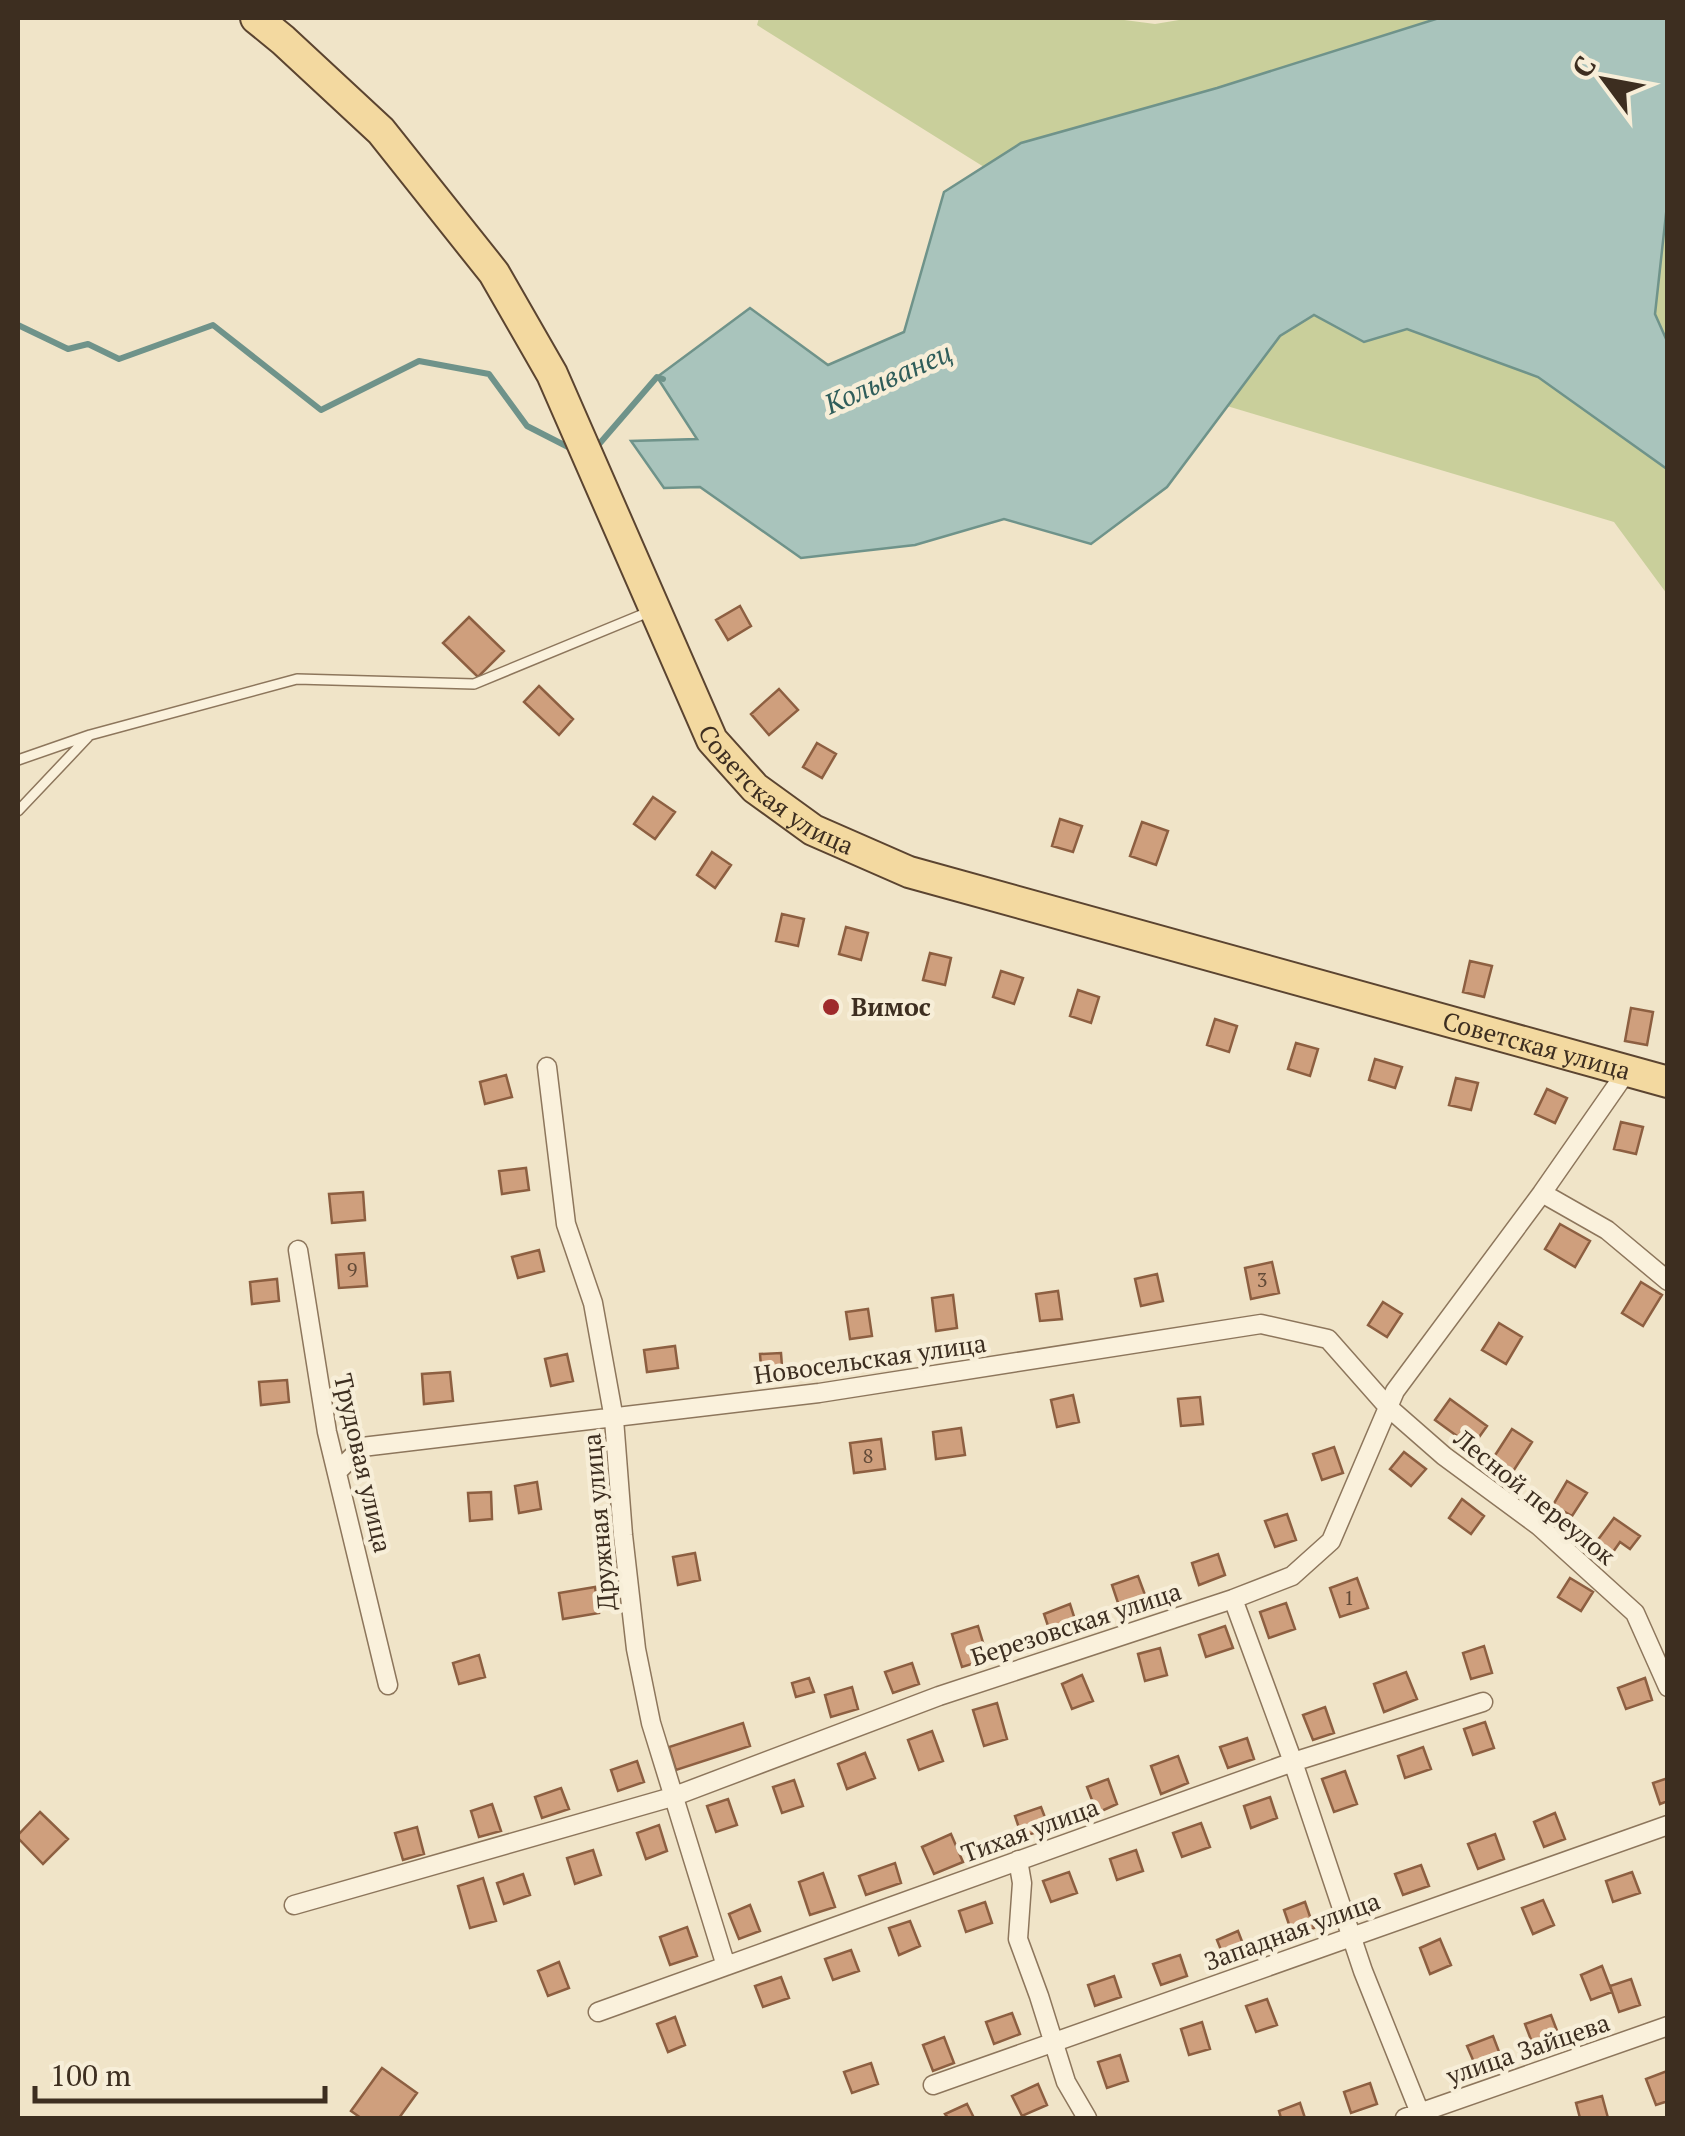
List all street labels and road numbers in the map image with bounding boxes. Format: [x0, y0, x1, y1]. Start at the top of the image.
street label: Советская улица [691, 720, 859, 862]
street label: Советская улица [1439, 1003, 1635, 1087]
street label: Новосельская улица [752, 1326, 989, 1391]
street label: Трудовая улица [327, 1370, 400, 1556]
street label: Лесной переулок [1447, 1421, 1623, 1572]
street label: Дружная улица [574, 1432, 623, 1612]
street label: Березовская улица [967, 1574, 1186, 1673]
street label: Тихая улица [957, 1789, 1103, 1870]
street label: Западная улица [1199, 1883, 1385, 1978]
street label: улица Зайцева [1441, 2005, 1614, 2092]

